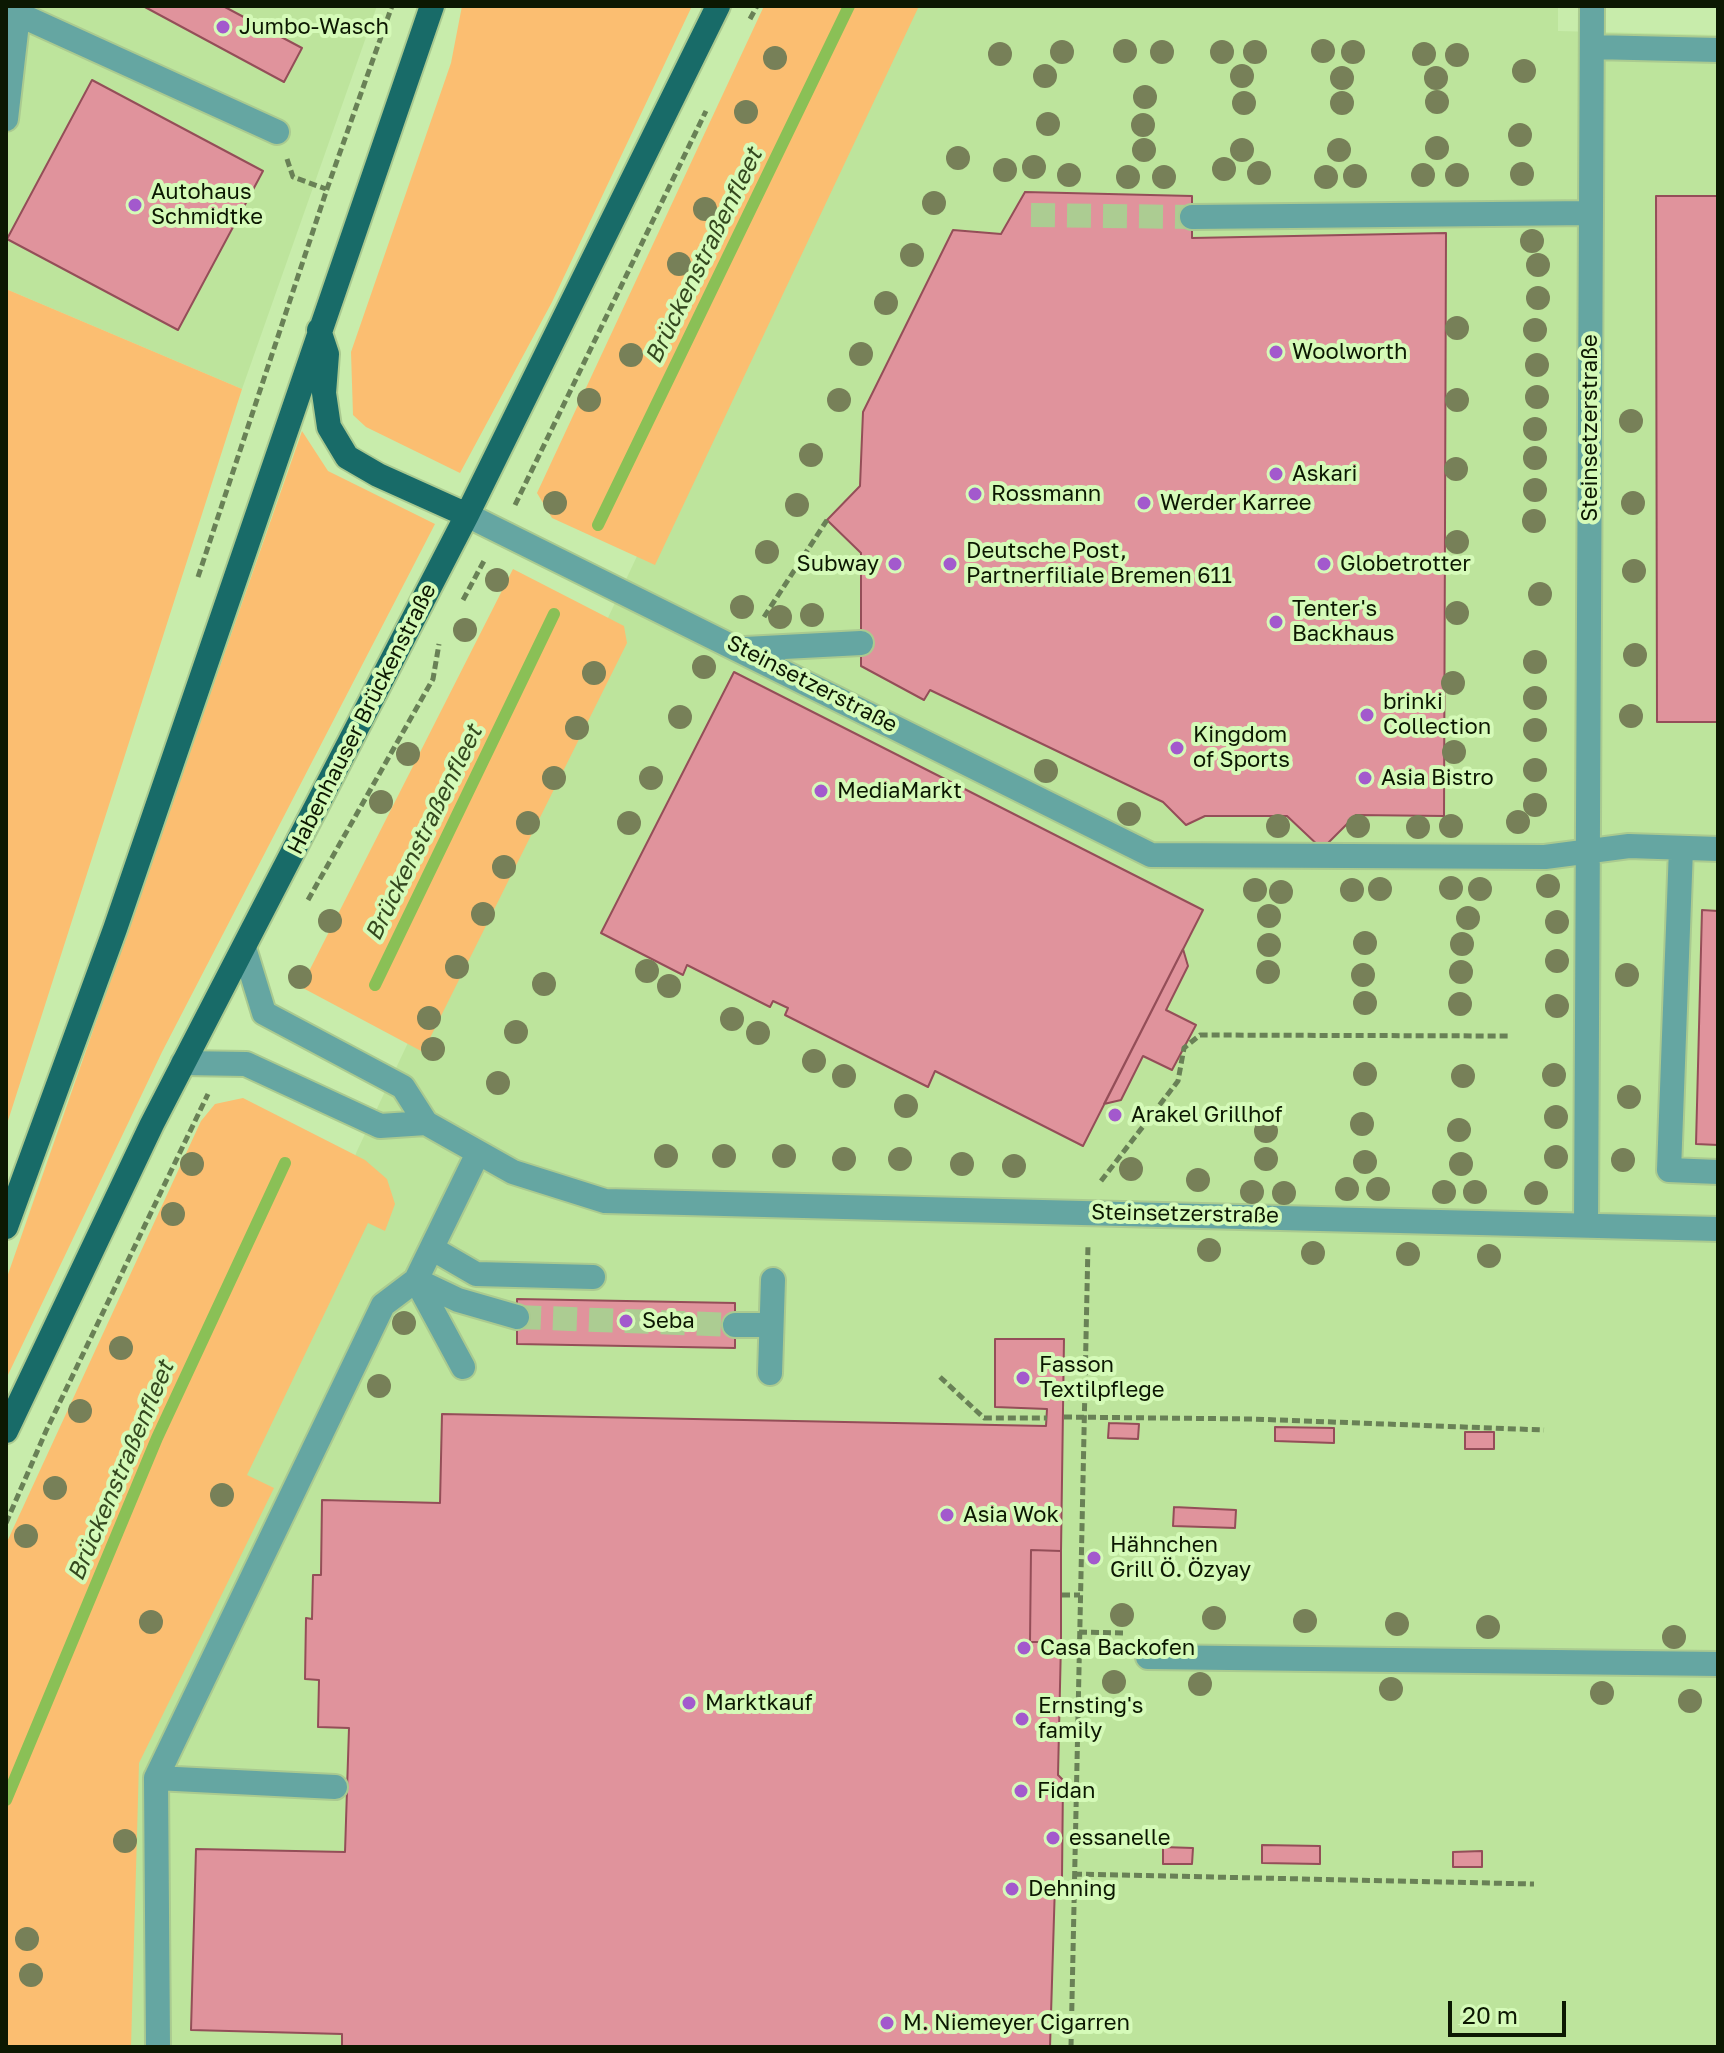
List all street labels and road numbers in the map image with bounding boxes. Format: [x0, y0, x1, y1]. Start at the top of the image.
street label: Steinsetzerstraße [1577, 334, 1603, 522]
street label: Habenhauser Brückenstraße [282, 579, 442, 859]
street label: Steinsetzerstraße [722, 630, 902, 738]
street label: Steinsetzerstraße [1091, 1199, 1279, 1229]

